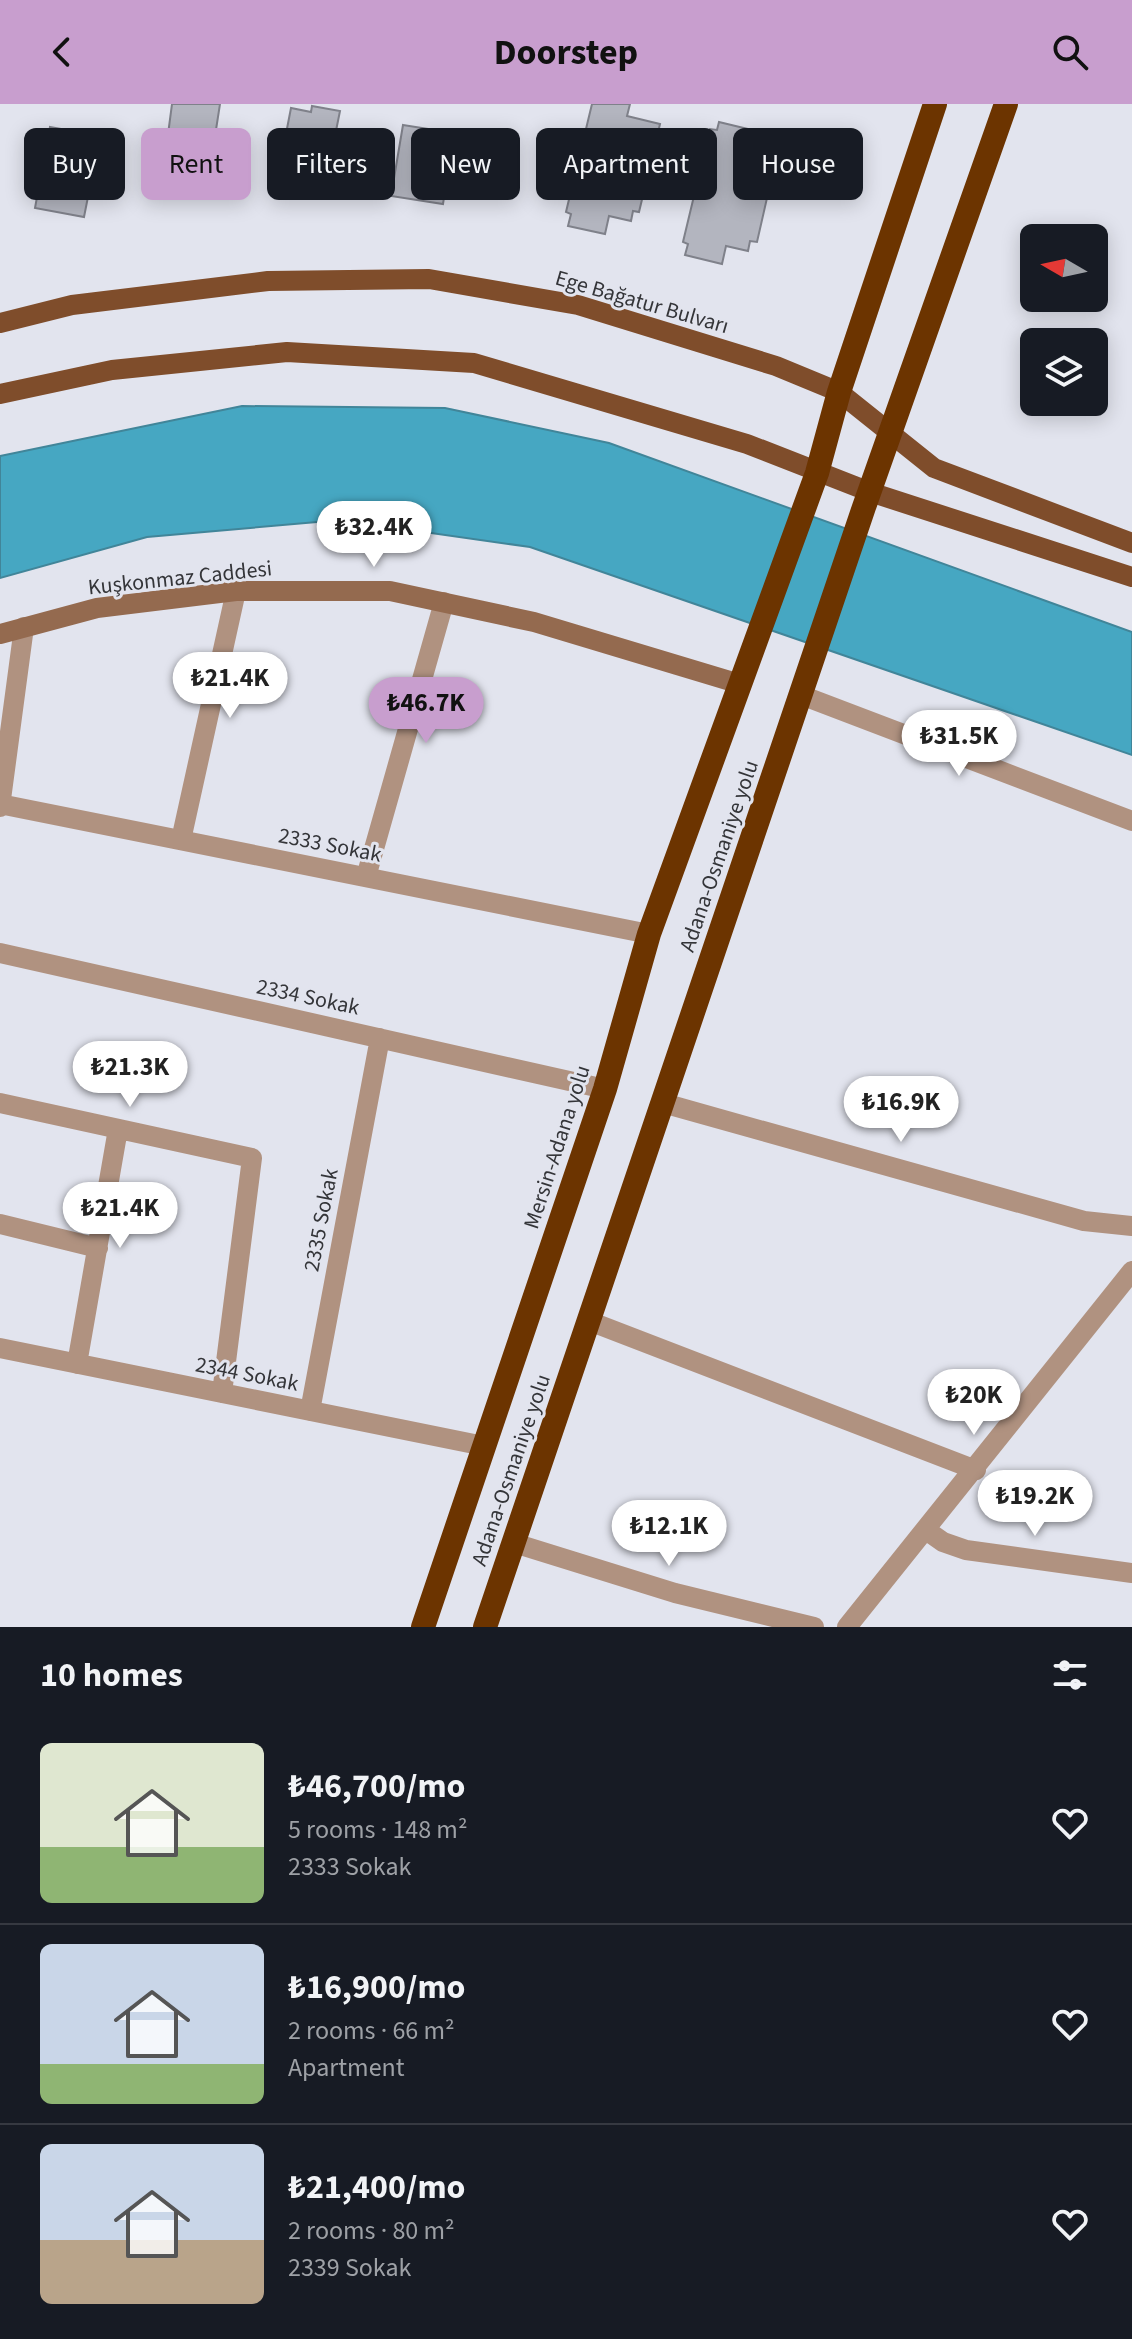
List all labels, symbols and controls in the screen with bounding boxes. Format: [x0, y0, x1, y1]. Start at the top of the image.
text: Doorstep [494, 27, 638, 78]
icon: back [40, 30, 84, 74]
icon: search [1048, 30, 1092, 74]
chip: Buy [24, 128, 125, 200]
chip: Rent [141, 128, 251, 200]
chip: Filters [267, 128, 395, 200]
chip: New [411, 128, 520, 200]
chip: Apartment [536, 128, 717, 200]
chip: House [733, 128, 863, 200]
north arrow [1020, 224, 1108, 312]
map controls [1020, 224, 1108, 416]
street label: Ege Bağatur Bulvarı [551, 262, 733, 342]
button: layers [1020, 328, 1108, 416]
pin: ₺32.4K [309, 501, 439, 569]
text: ₺32.4K [335, 508, 413, 545]
street label: Kuşkonmaz Caddesi [86, 552, 274, 604]
pin: ₺21.4K [165, 652, 295, 720]
text: ₺21.4K [191, 659, 269, 696]
pin: ₺46.7K [361, 677, 491, 745]
text: ₺46.7K [387, 684, 465, 721]
pin: ₺31.5K [894, 710, 1024, 778]
text: ₺31.5K [920, 717, 998, 754]
street label: Adana-Osmaniye yolu [671, 756, 767, 956]
street label: 2333 Sokak [276, 819, 384, 871]
street label: 2334 Sokak [254, 970, 363, 1024]
pin: ₺21.3K [65, 1041, 195, 1109]
text: ₺21.3K [91, 1048, 169, 1085]
street label: Mersin-Adana yolu [515, 1061, 599, 1233]
pin: ₺16.9K [836, 1076, 966, 1144]
text: ₺16.9K [862, 1083, 940, 1120]
street label: 2335 Sokak [295, 1166, 347, 1274]
pin: ₺21.4K [55, 1182, 185, 1250]
text: ₺21.4K [81, 1189, 159, 1226]
street label: 2344 Sokak [193, 1348, 301, 1400]
pin: ₺20K [927, 1369, 1021, 1437]
street label: Adana-Osmaniye yolu [463, 1370, 559, 1570]
text: ₺20K [945, 1376, 1003, 1413]
pin: ₺19.2K [970, 1470, 1100, 1538]
text: ₺19.2K [996, 1477, 1074, 1514]
pin: ₺12.1K [604, 1500, 734, 1568]
text: ₺12.1K [630, 1507, 708, 1544]
text: 10 homes [40, 1651, 183, 1700]
icon: filters [1048, 1653, 1092, 1697]
text: ₺46,700/mo [288, 1762, 465, 1811]
icon: home [104, 1775, 200, 1871]
icon: heart [1048, 1801, 1092, 1845]
text: 5 rooms · 148 m² [288, 1811, 467, 1848]
text: 2333 Sokak [288, 1848, 411, 1885]
text: ₺16,900/mo [288, 1963, 465, 2012]
icon: home [104, 1976, 200, 2072]
icon: heart [1048, 2002, 1092, 2046]
text: 2 rooms · 66 m² [288, 2012, 455, 2049]
text: Apartment [288, 2049, 405, 2086]
text: ₺21,400/mo [288, 2163, 465, 2212]
icon: home [104, 2176, 200, 2272]
icon: heart [1048, 2202, 1092, 2246]
text: 2 rooms · 80 m² [288, 2212, 455, 2249]
text: 2339 Sokak [288, 2249, 411, 2286]

